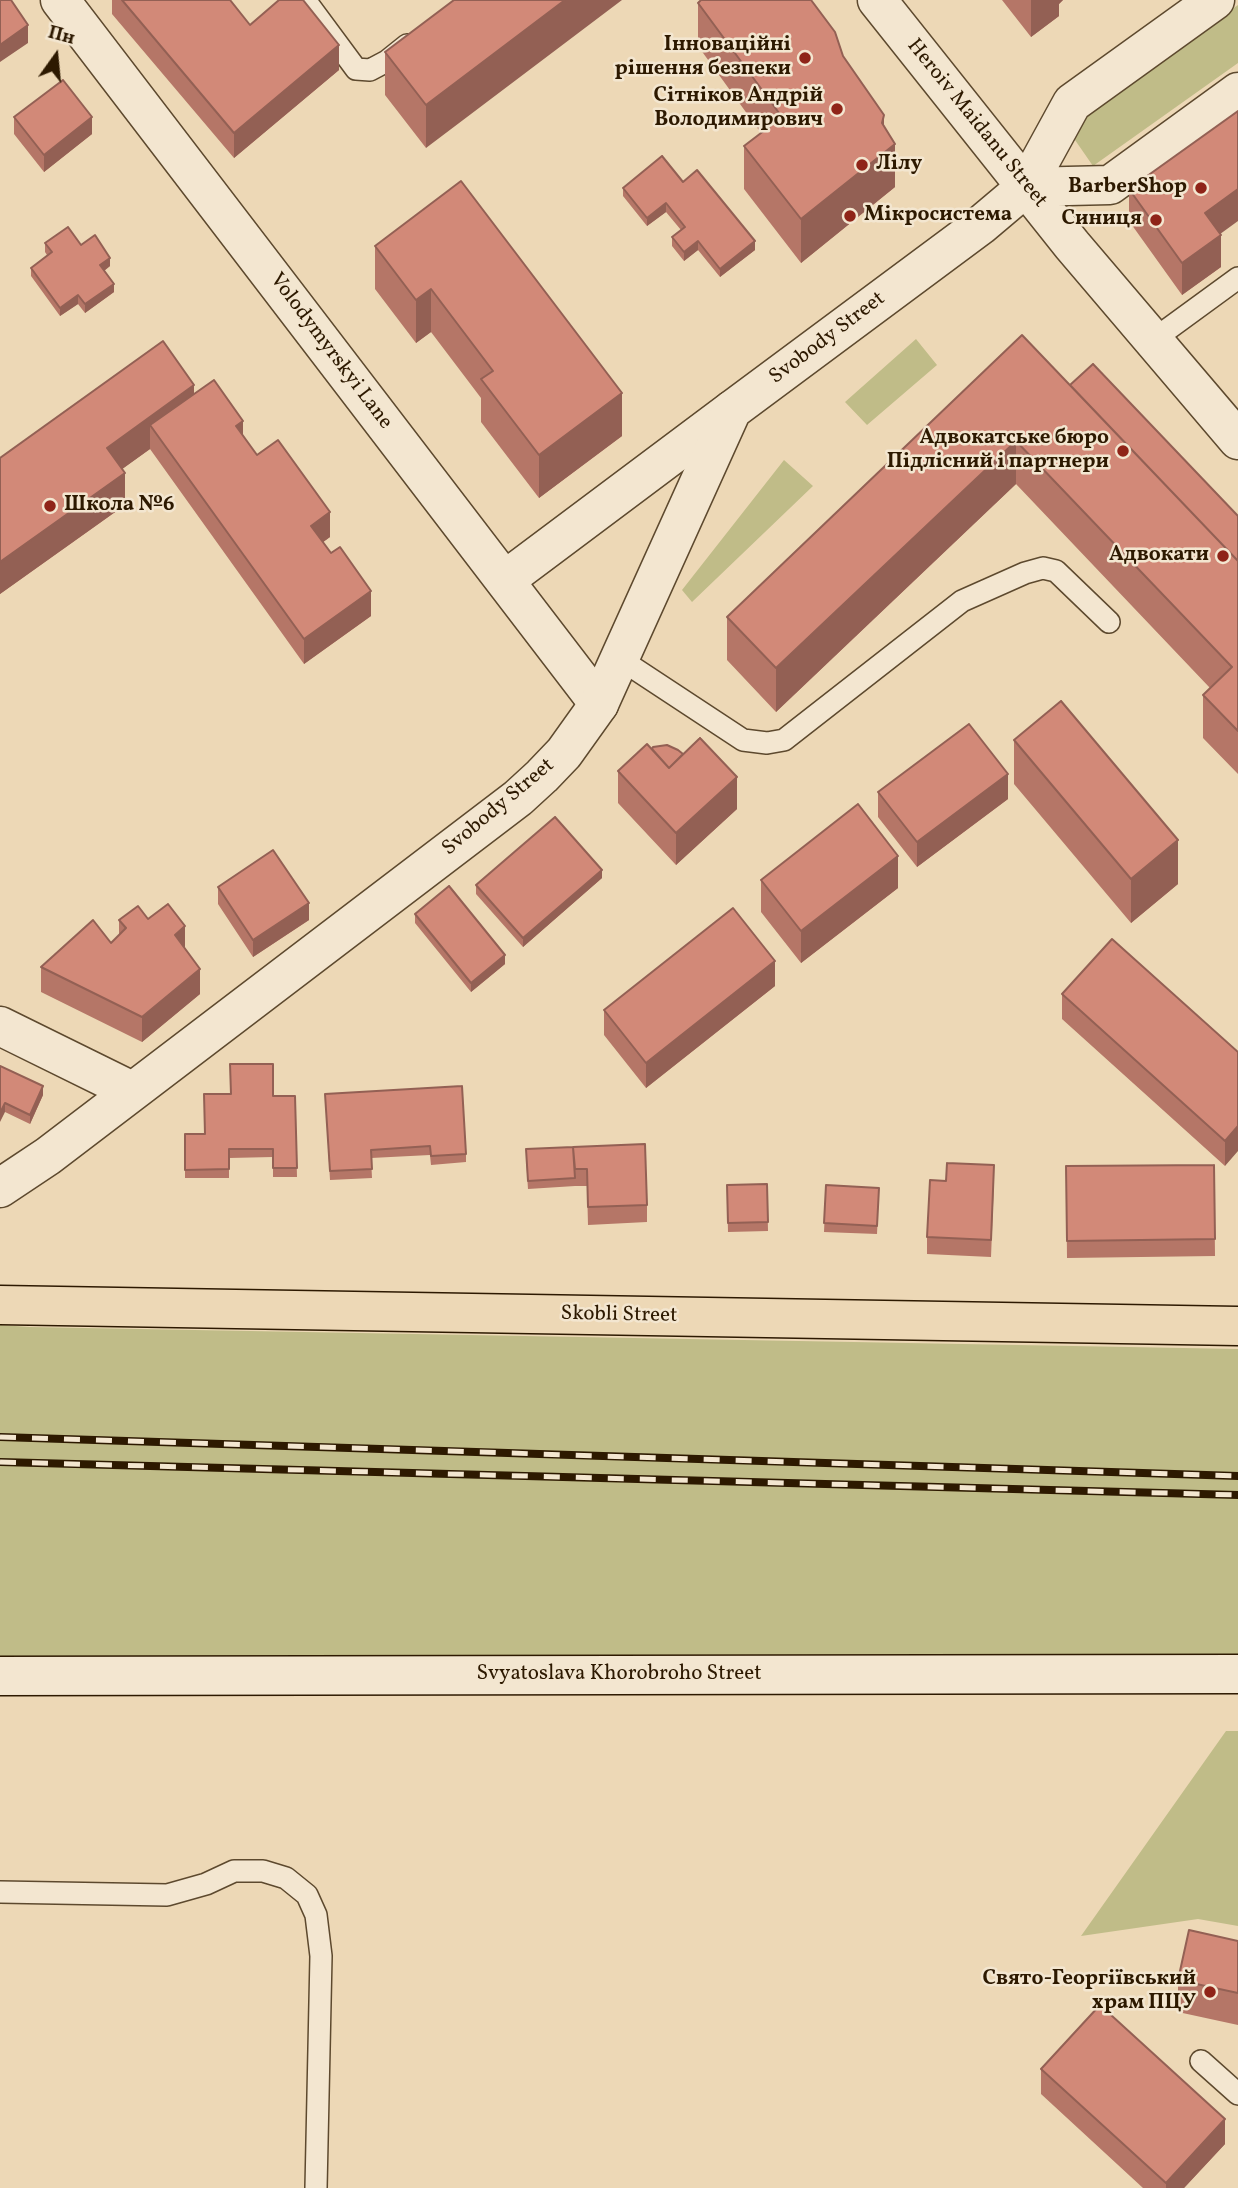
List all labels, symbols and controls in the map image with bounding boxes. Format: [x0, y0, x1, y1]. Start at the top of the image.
text: Пн [45, 20, 78, 52]
north arrow [21, 21, 91, 91]
place label: Інноваційні рішення безпеки [615, 33, 791, 83]
street label: Heroiv Maidanu Street [900, 35, 1052, 213]
marker: Інноваційні рішення безпеки [797, 50, 813, 66]
place label: Сітніков Андрій Володимирович [654, 84, 823, 134]
marker: Сітніков Андрій Володимирович [829, 101, 845, 117]
place label: Лілу [876, 152, 922, 178]
marker: Лілу [854, 157, 870, 173]
place label: BarberShop [1068, 175, 1187, 201]
marker: BarberShop [1193, 180, 1209, 196]
place label: Мікросистема [864, 203, 1012, 229]
place label: Синиця [1062, 207, 1142, 233]
marker: Мікросистема [842, 208, 858, 224]
marker: Синиця [1148, 212, 1164, 228]
street label: Volodymyrskyi Lane [263, 269, 397, 435]
street label: Svobody Street [765, 287, 891, 391]
place label: Адвокатське бюро Підлісний і партнери [887, 426, 1109, 476]
marker: Адвокатське бюро Підлісний і партнери [1115, 443, 1131, 459]
place label: Школа №6 [64, 493, 175, 519]
marker: Школа №6 [42, 498, 58, 514]
place label: Адвокати [1109, 543, 1209, 569]
marker: Адвокати [1215, 548, 1231, 564]
street label: Svobody Street [438, 754, 560, 862]
street label: Skobli Street [560, 1302, 678, 1330]
street label: Svyatoslava Khorobroho Street [476, 1662, 762, 1688]
place label: Свято-Георгіївський храм ПЦУ [982, 1967, 1196, 2017]
marker: Свято-Георгіївський храм ПЦУ [1202, 1984, 1218, 2000]

